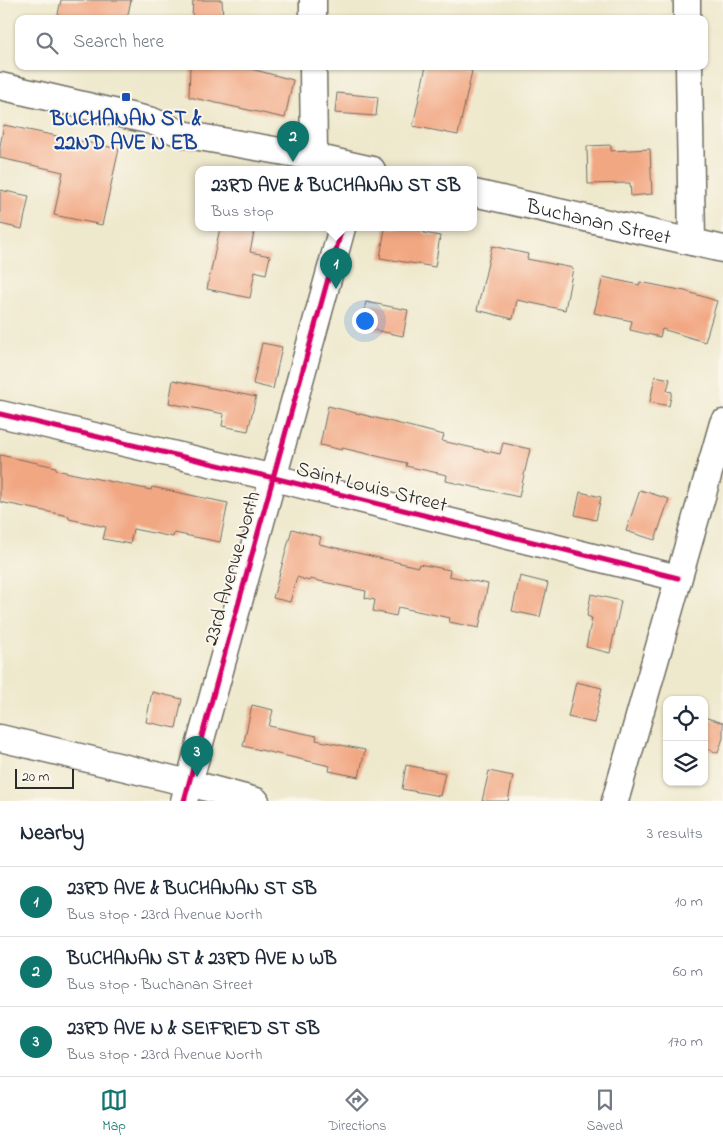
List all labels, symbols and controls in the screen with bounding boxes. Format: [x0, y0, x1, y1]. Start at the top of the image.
search box [15, 15, 708, 70]
icon: search [33, 29, 61, 57]
text: Search here [73, 29, 164, 56]
marker: BUCHANAN ST & 22ND AVE N EB [120, 91, 132, 103]
place label: BUCHANAN ST & 22ND AVE N EB [50, 105, 202, 159]
pin: 2 [277, 121, 309, 162]
popup [195, 166, 477, 231]
text: 23RD AVE & BUCHANAN ST SB [211, 173, 461, 200]
street label: Buchanan Street [522, 192, 673, 254]
text: Bus stop [211, 200, 274, 224]
pin: 1 [320, 248, 352, 289]
your location [352, 308, 378, 334]
street label: Saint Louis Street [293, 455, 450, 521]
street label: 23rd Avenue North [197, 488, 269, 649]
map controls [663, 696, 708, 786]
button: locate [663, 696, 708, 741]
pin: 3 [181, 736, 213, 777]
button: layers [663, 741, 708, 786]
scale bar [15, 766, 74, 789]
text: 20 m [22, 767, 49, 788]
text: Nearby [20, 819, 84, 849]
text: 3 results [647, 822, 703, 846]
text: 23RD AVE & BUCHANAN ST SB [67, 876, 317, 903]
text: 1 [33, 890, 39, 914]
text: 10 m [675, 890, 703, 914]
text: Bus stop · 23rd Avenue North [67, 903, 262, 927]
text: BUCHANAN ST & 23RD AVE N WB [67, 946, 337, 973]
text: 2 [32, 960, 40, 984]
text: 60 m [673, 960, 703, 984]
text: Bus stop · Buchanan Street [67, 973, 253, 997]
text: 23RD AVE N & SEIFRIED ST SB [67, 1016, 320, 1043]
text: 3 [33, 1030, 39, 1054]
text: 170 m [668, 1030, 703, 1054]
text: Bus stop · 23rd Avenue North [67, 1043, 262, 1067]
tab: Map [100, 1086, 128, 1137]
tab: Directions [328, 1086, 386, 1137]
tab: Saved [586, 1086, 623, 1137]

